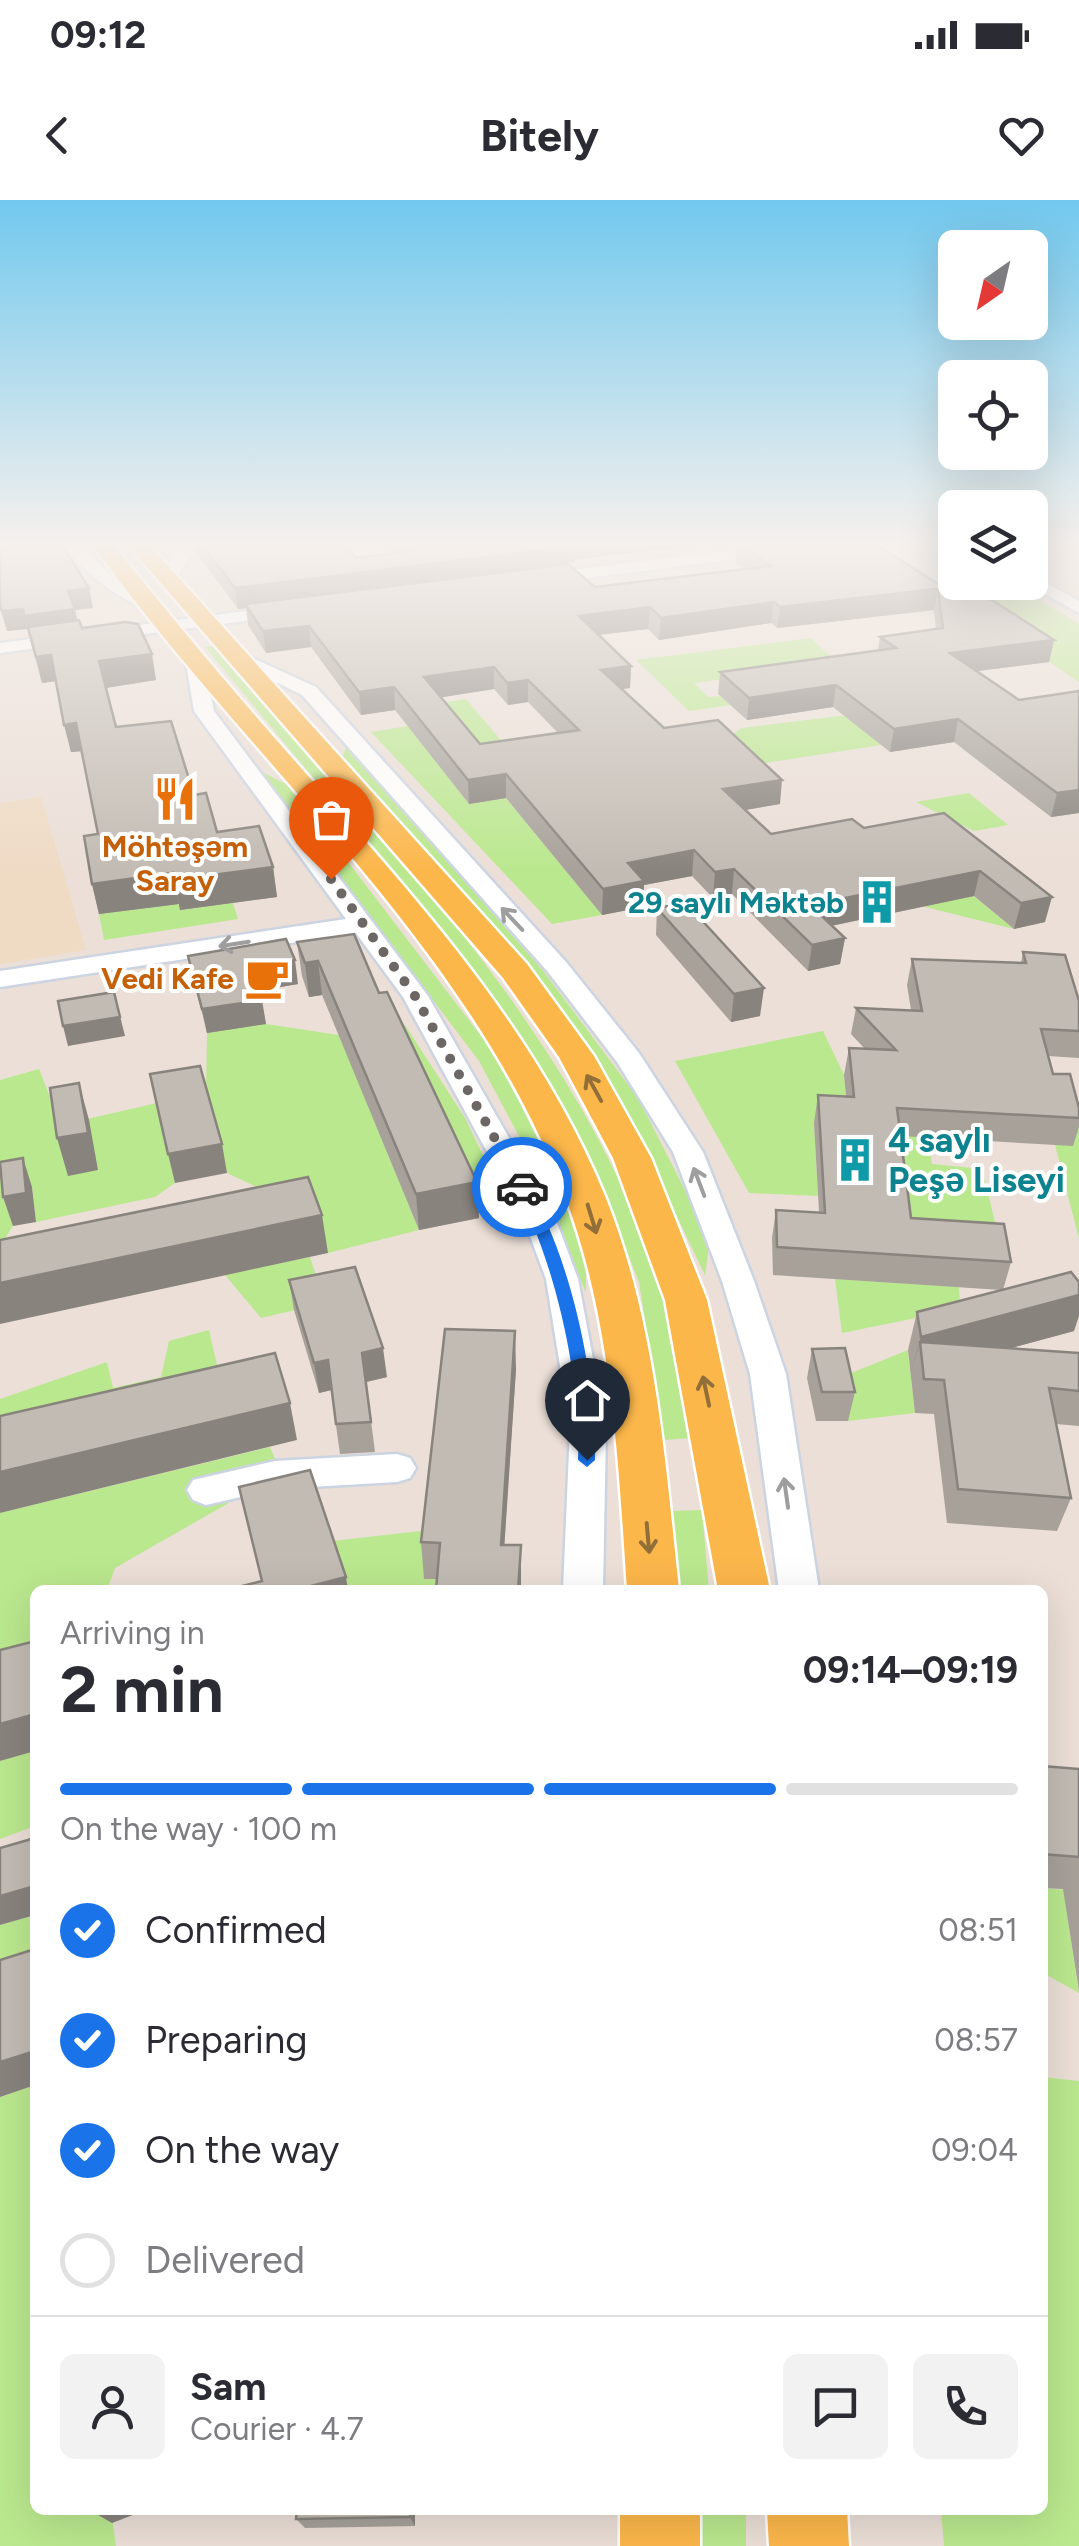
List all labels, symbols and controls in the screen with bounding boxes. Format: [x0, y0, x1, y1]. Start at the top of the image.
text: 09:12 [50, 12, 146, 58]
icon: back [30, 108, 85, 163]
text: Bitely [480, 108, 599, 162]
icon: heart [994, 108, 1049, 163]
north arrow [938, 230, 1048, 340]
map controls [938, 230, 1048, 600]
button: locate [938, 360, 1048, 470]
button: layers [938, 490, 1048, 600]
restaurant icon: Möhtəşəm Saray [151, 775, 199, 823]
pin [289, 777, 374, 880]
icon: bag [304, 792, 359, 847]
place label: Möhtəşəm Saray [102, 828, 248, 899]
building icon: 29 saylı Məktəb [853, 878, 901, 926]
place label: 29 saylı Məktəb [628, 884, 844, 921]
one-way arrow [500, 907, 523, 932]
one-way arrow [218, 935, 250, 953]
cafe icon: Vedi Kafe [243, 954, 291, 1002]
place label: Vedi Kafe [101, 960, 234, 997]
one-way arrow [583, 1074, 603, 1103]
place label: 4 saylı Peşə Liseyi [888, 1119, 1065, 1201]
building icon: 4 saylı Peşə Liseyi [831, 1136, 879, 1184]
courier [472, 1137, 572, 1237]
icon: car [495, 1160, 550, 1215]
one-way arrow [689, 1167, 707, 1197]
one-way arrow [584, 1202, 602, 1234]
pin [545, 1358, 630, 1461]
icon: home [560, 1373, 615, 1428]
one-way arrow [696, 1376, 715, 1408]
one-way arrow [776, 1478, 795, 1510]
one-way arrow [639, 1521, 658, 1553]
text: Arriving in [60, 1614, 205, 1652]
text: 09:14–09:19 [803, 1647, 1018, 1693]
text: 2 min [60, 1650, 224, 1728]
text: On the way · 100 m [60, 1810, 337, 1848]
icon: check [60, 1903, 115, 1958]
text: Confirmed [145, 1907, 327, 1953]
text: 08:51 [938, 1911, 1018, 1949]
icon: check [60, 2013, 115, 2068]
text: Preparing [145, 2017, 307, 2063]
text: 08:57 [934, 2021, 1018, 2059]
icon: check [60, 2123, 115, 2178]
text: On the way [145, 2127, 339, 2173]
text: 09:04 [931, 2131, 1018, 2169]
text: Delivered [145, 2237, 305, 2283]
button: person [60, 2354, 165, 2459]
button: chat [783, 2354, 888, 2459]
button: phone [913, 2354, 1018, 2459]
text: Sam [190, 2364, 266, 2410]
text: Courier · 4.7 [190, 2410, 364, 2448]

